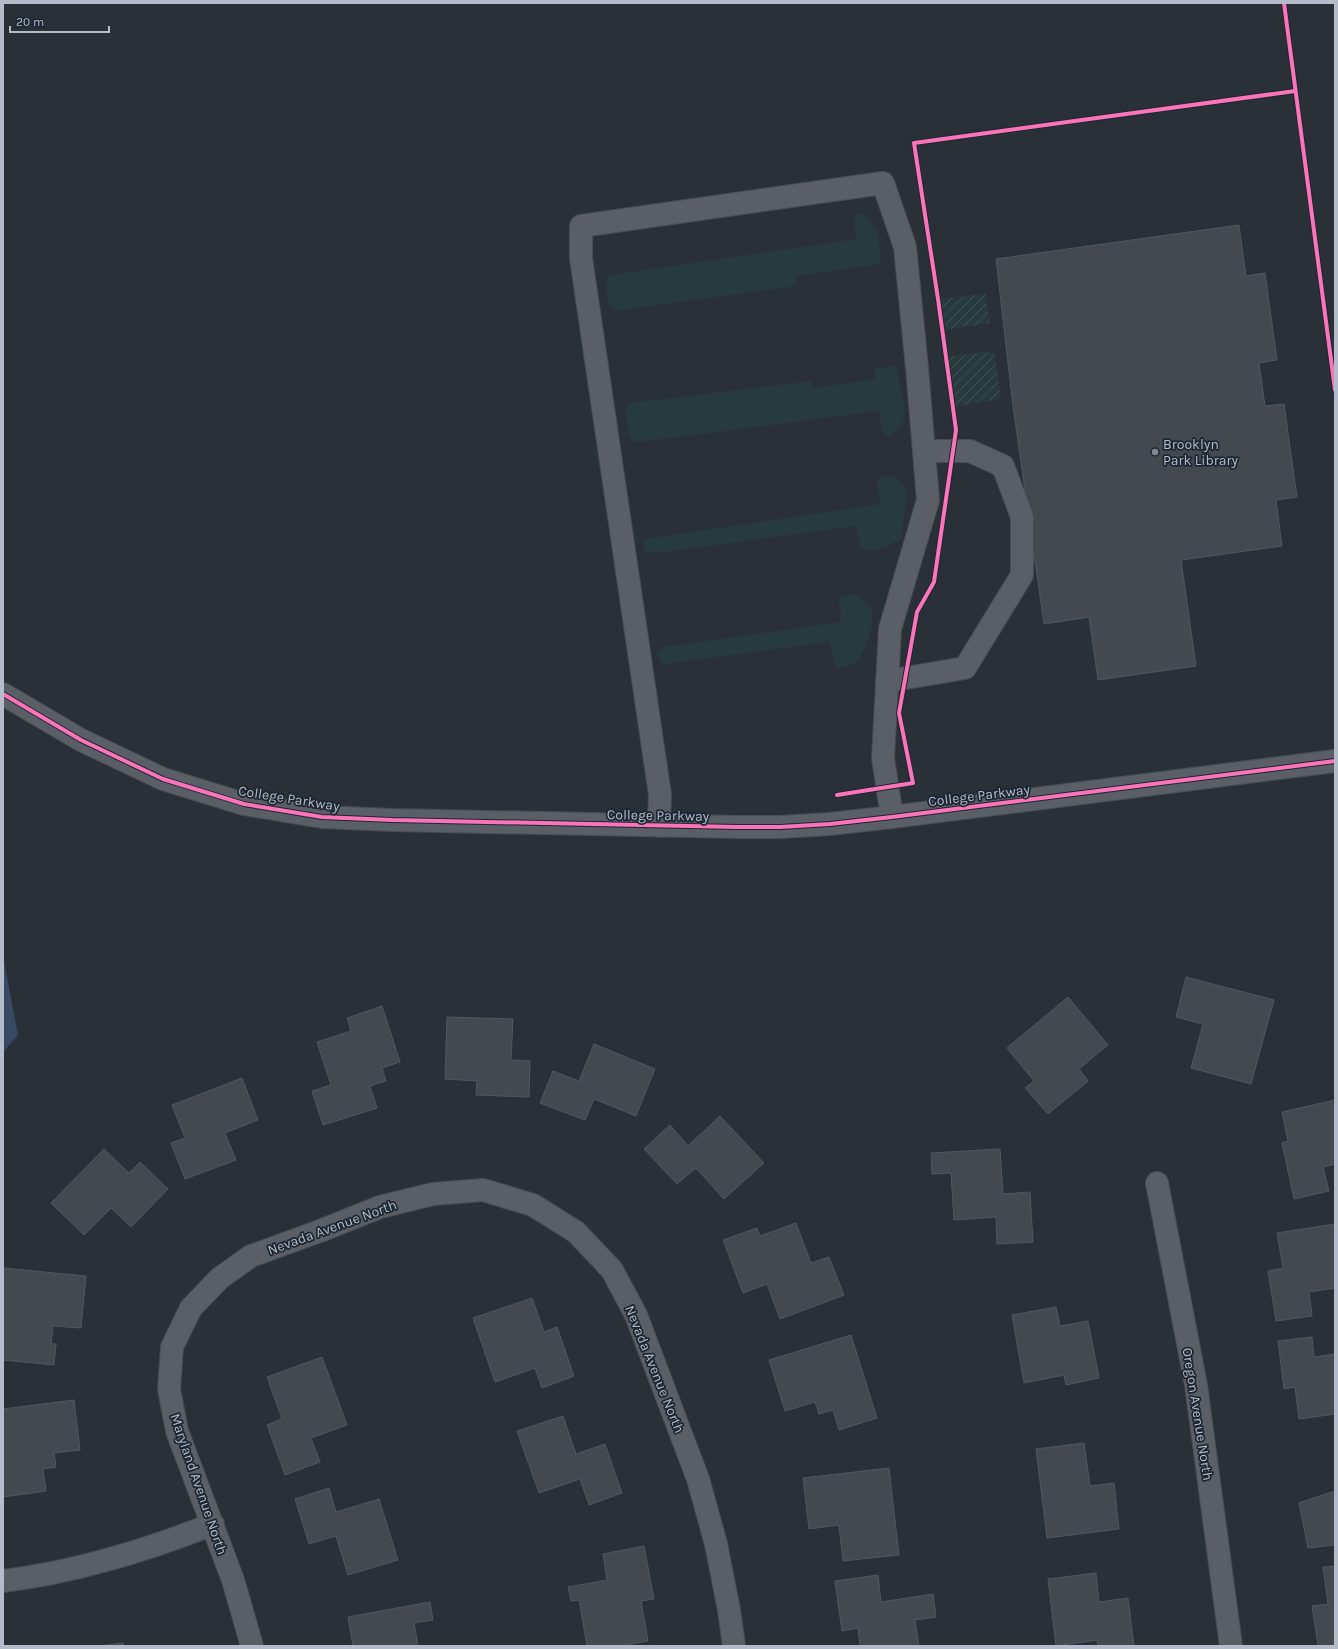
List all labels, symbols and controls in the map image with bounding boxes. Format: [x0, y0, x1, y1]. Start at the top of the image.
scale bar [10, 8, 109, 34]
text: 20 m [16, 15, 44, 29]
place label: Brooklyn Park Library [1163, 436, 1239, 469]
marker: Brooklyn Park Library [1150, 447, 1160, 457]
street label: College Parkway [927, 781, 1031, 810]
street label: College Parkway [237, 782, 341, 815]
street label: College Parkway [607, 806, 710, 825]
street label: Nevada Avenue North [265, 1196, 399, 1259]
street label: Nevada Avenue North [621, 1303, 688, 1436]
street label: Oregon Avenue North [1179, 1347, 1216, 1482]
street label: Maryland Avenue North [166, 1411, 231, 1557]

